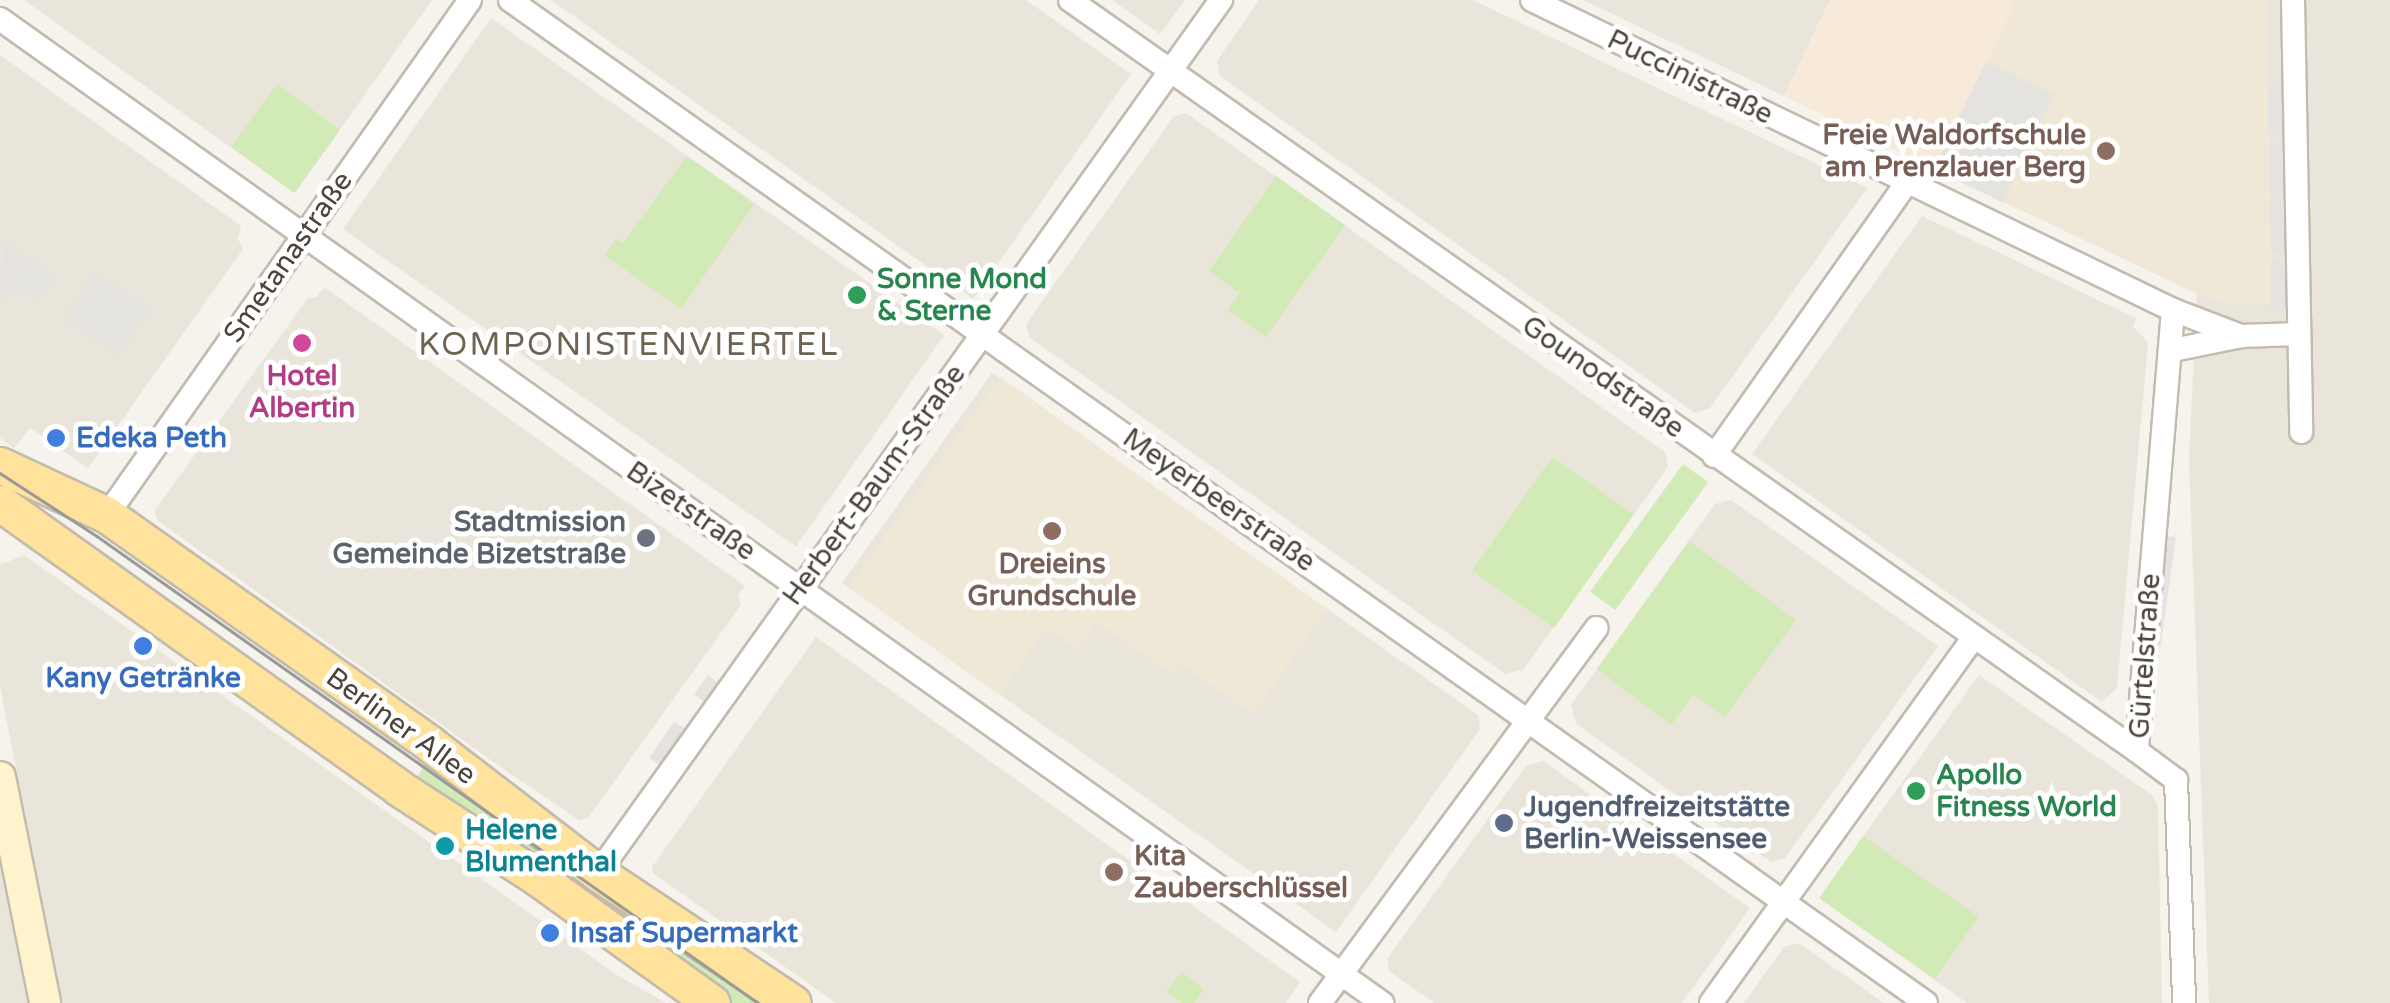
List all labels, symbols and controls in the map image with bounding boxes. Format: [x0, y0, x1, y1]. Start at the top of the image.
street label: Puccinistraße [1602, 22, 1778, 132]
place label: Freie Waldorfschule am Prenzlauer Berg [1822, 118, 2086, 184]
marker: Freie Waldorfschule am Prenzlauer Berg [2095, 140, 2117, 162]
street label: Smetanastraße [217, 165, 359, 349]
place label: Sonne Mond & Sterne [877, 262, 1047, 328]
marker: Sonne Mond & Sterne [846, 284, 868, 306]
street label: Gounodstraße [1515, 309, 1691, 445]
district label: KOMPONISTENVIERTEL [418, 326, 840, 364]
marker: Hotel Albertin [291, 332, 313, 354]
street label: Herbert-Baum-Straße [775, 358, 973, 612]
place label: Hotel Albertin [249, 359, 355, 425]
place label: Edeka Peth [76, 421, 227, 455]
street label: Meyerbeerstraße [1116, 421, 1322, 579]
marker: Edeka Peth [45, 427, 67, 449]
street label: Bizetstraße [620, 454, 762, 568]
place label: Stadtmission Gemeinde Bizetstraße [333, 505, 626, 571]
marker: Dreieins Grundschule [1041, 520, 1063, 542]
marker: Stadtmission Gemeinde Bizetstraße [635, 527, 657, 549]
place label: Dreieins Grundschule [968, 547, 1136, 613]
street label: Gürtelstraße [2122, 572, 2168, 740]
marker: Kany Getränke [132, 635, 154, 657]
street label: Berliner Allee [320, 660, 482, 792]
place label: Kany Getränke [45, 661, 241, 695]
place label: Apollo Fitness World [1936, 758, 2117, 824]
marker: Apollo Fitness World [1905, 780, 1927, 802]
place label: Jugendfreizeitstätte Berlin-Weissensee [1524, 790, 1790, 856]
marker: Jugendfreizeitstätte Berlin-Weissensee [1493, 812, 1515, 834]
place label: Helene Blumenthal [465, 813, 617, 879]
marker: Helene Blumenthal [434, 835, 456, 857]
place label: Kita Zauberschlüssel [1134, 839, 1348, 905]
marker: Kita Zauberschlüssel [1103, 861, 1125, 883]
place label: Insaf Supermarkt [570, 916, 798, 950]
marker: Insaf Supermarkt [539, 922, 561, 944]

